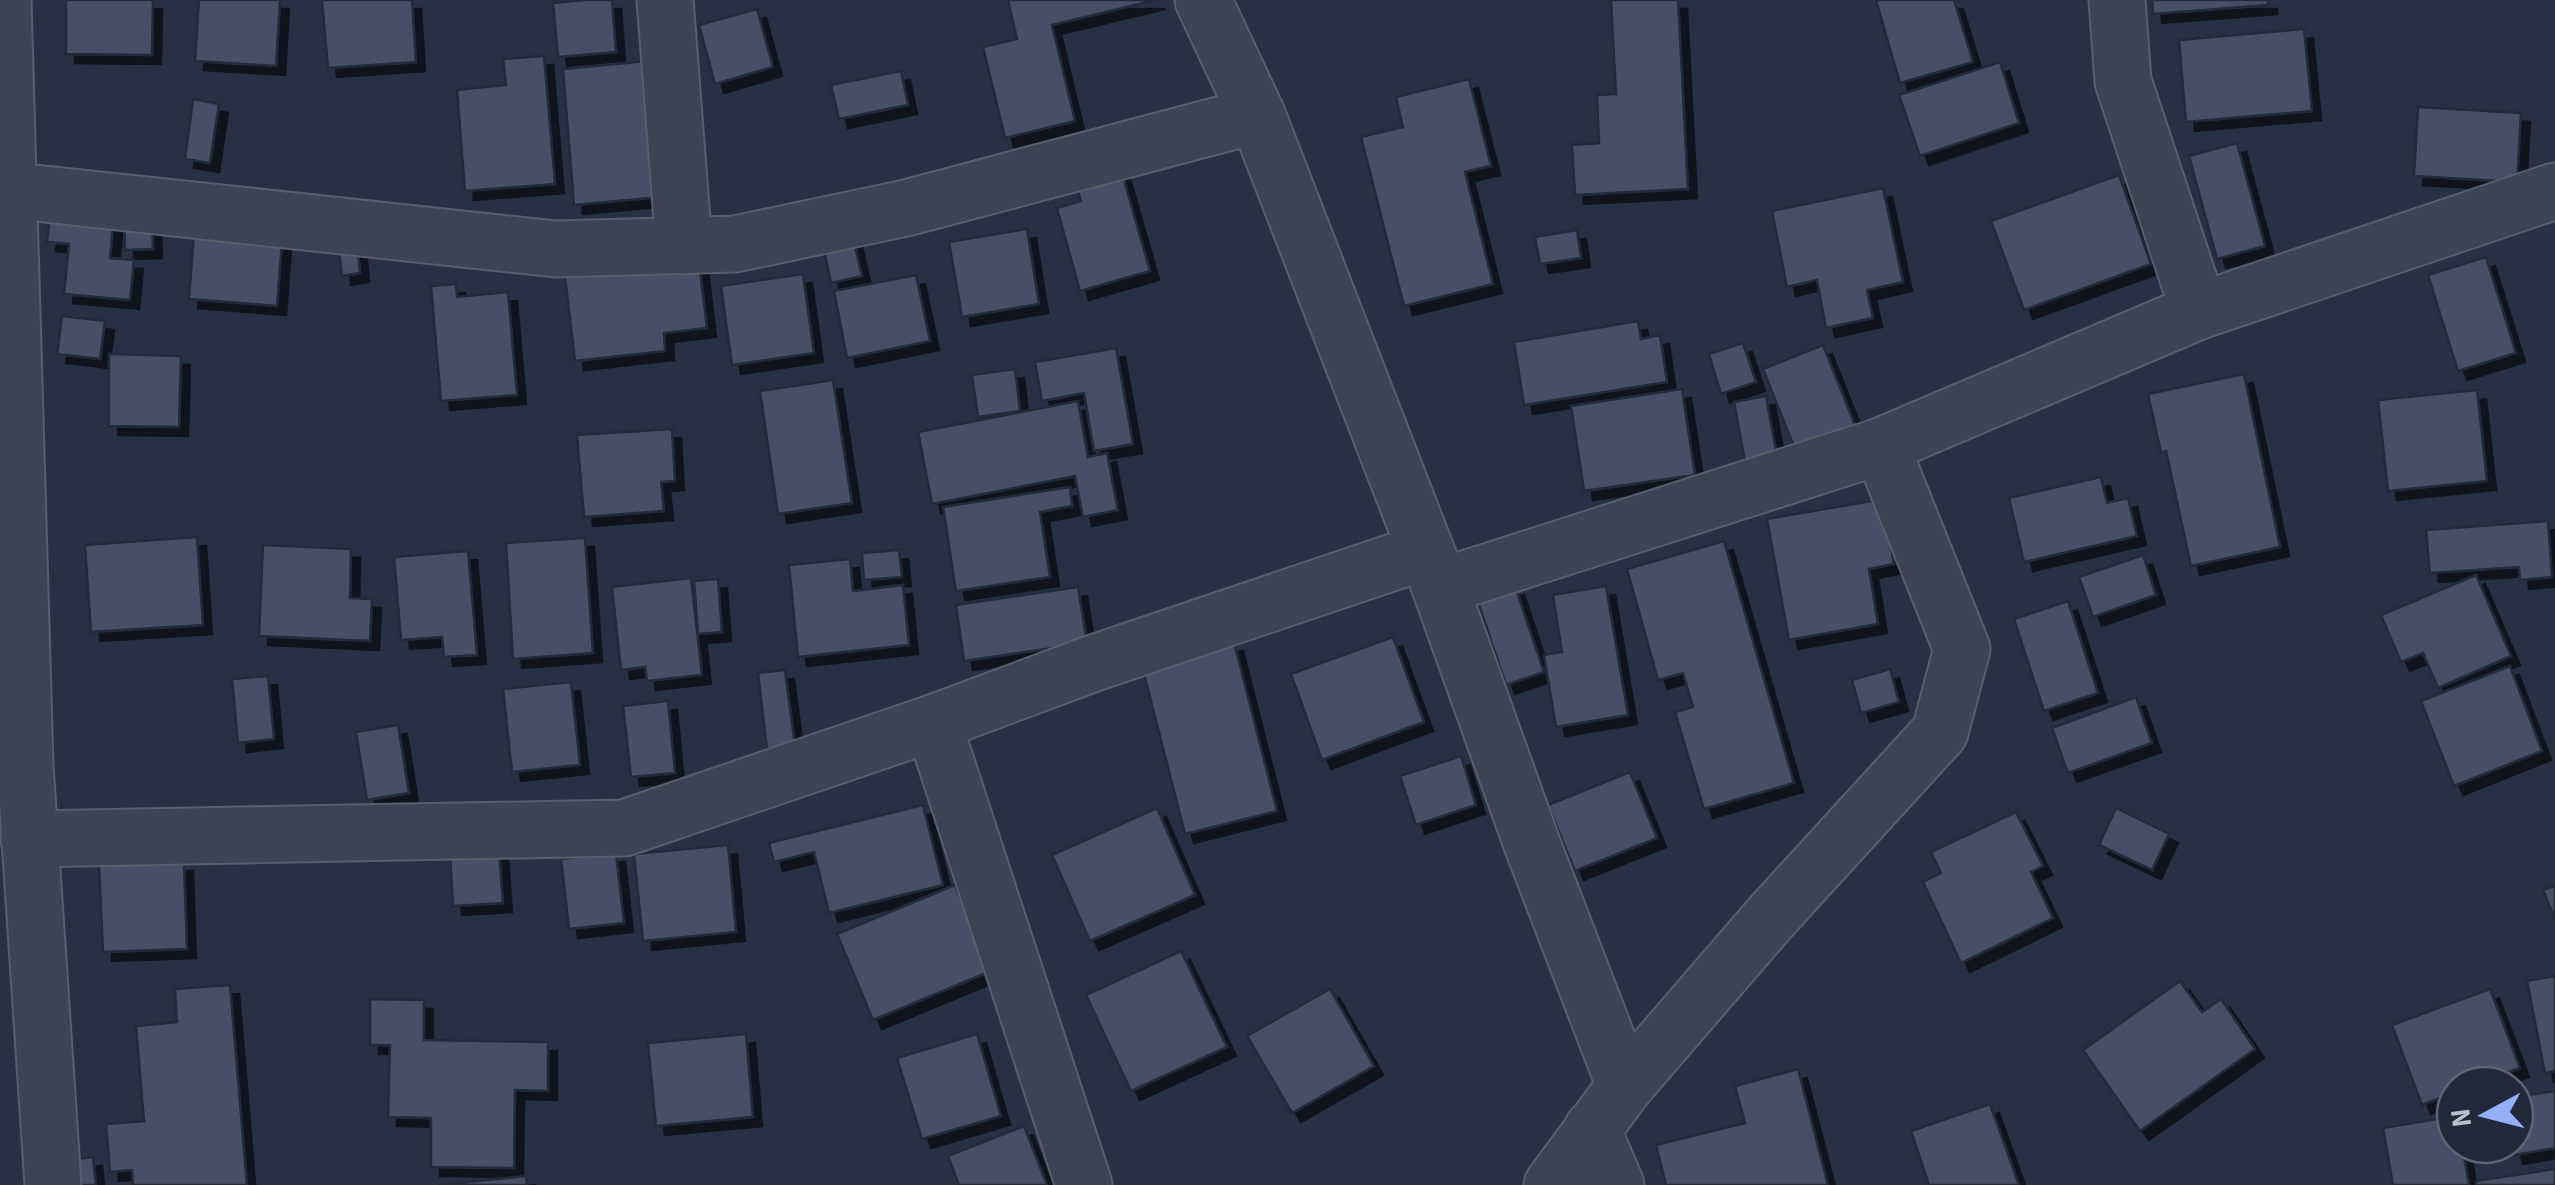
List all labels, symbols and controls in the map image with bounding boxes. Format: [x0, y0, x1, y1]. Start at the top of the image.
north arrow [2435, 1065, 2535, 1165]
text: N [2440, 1106, 2482, 1130]

